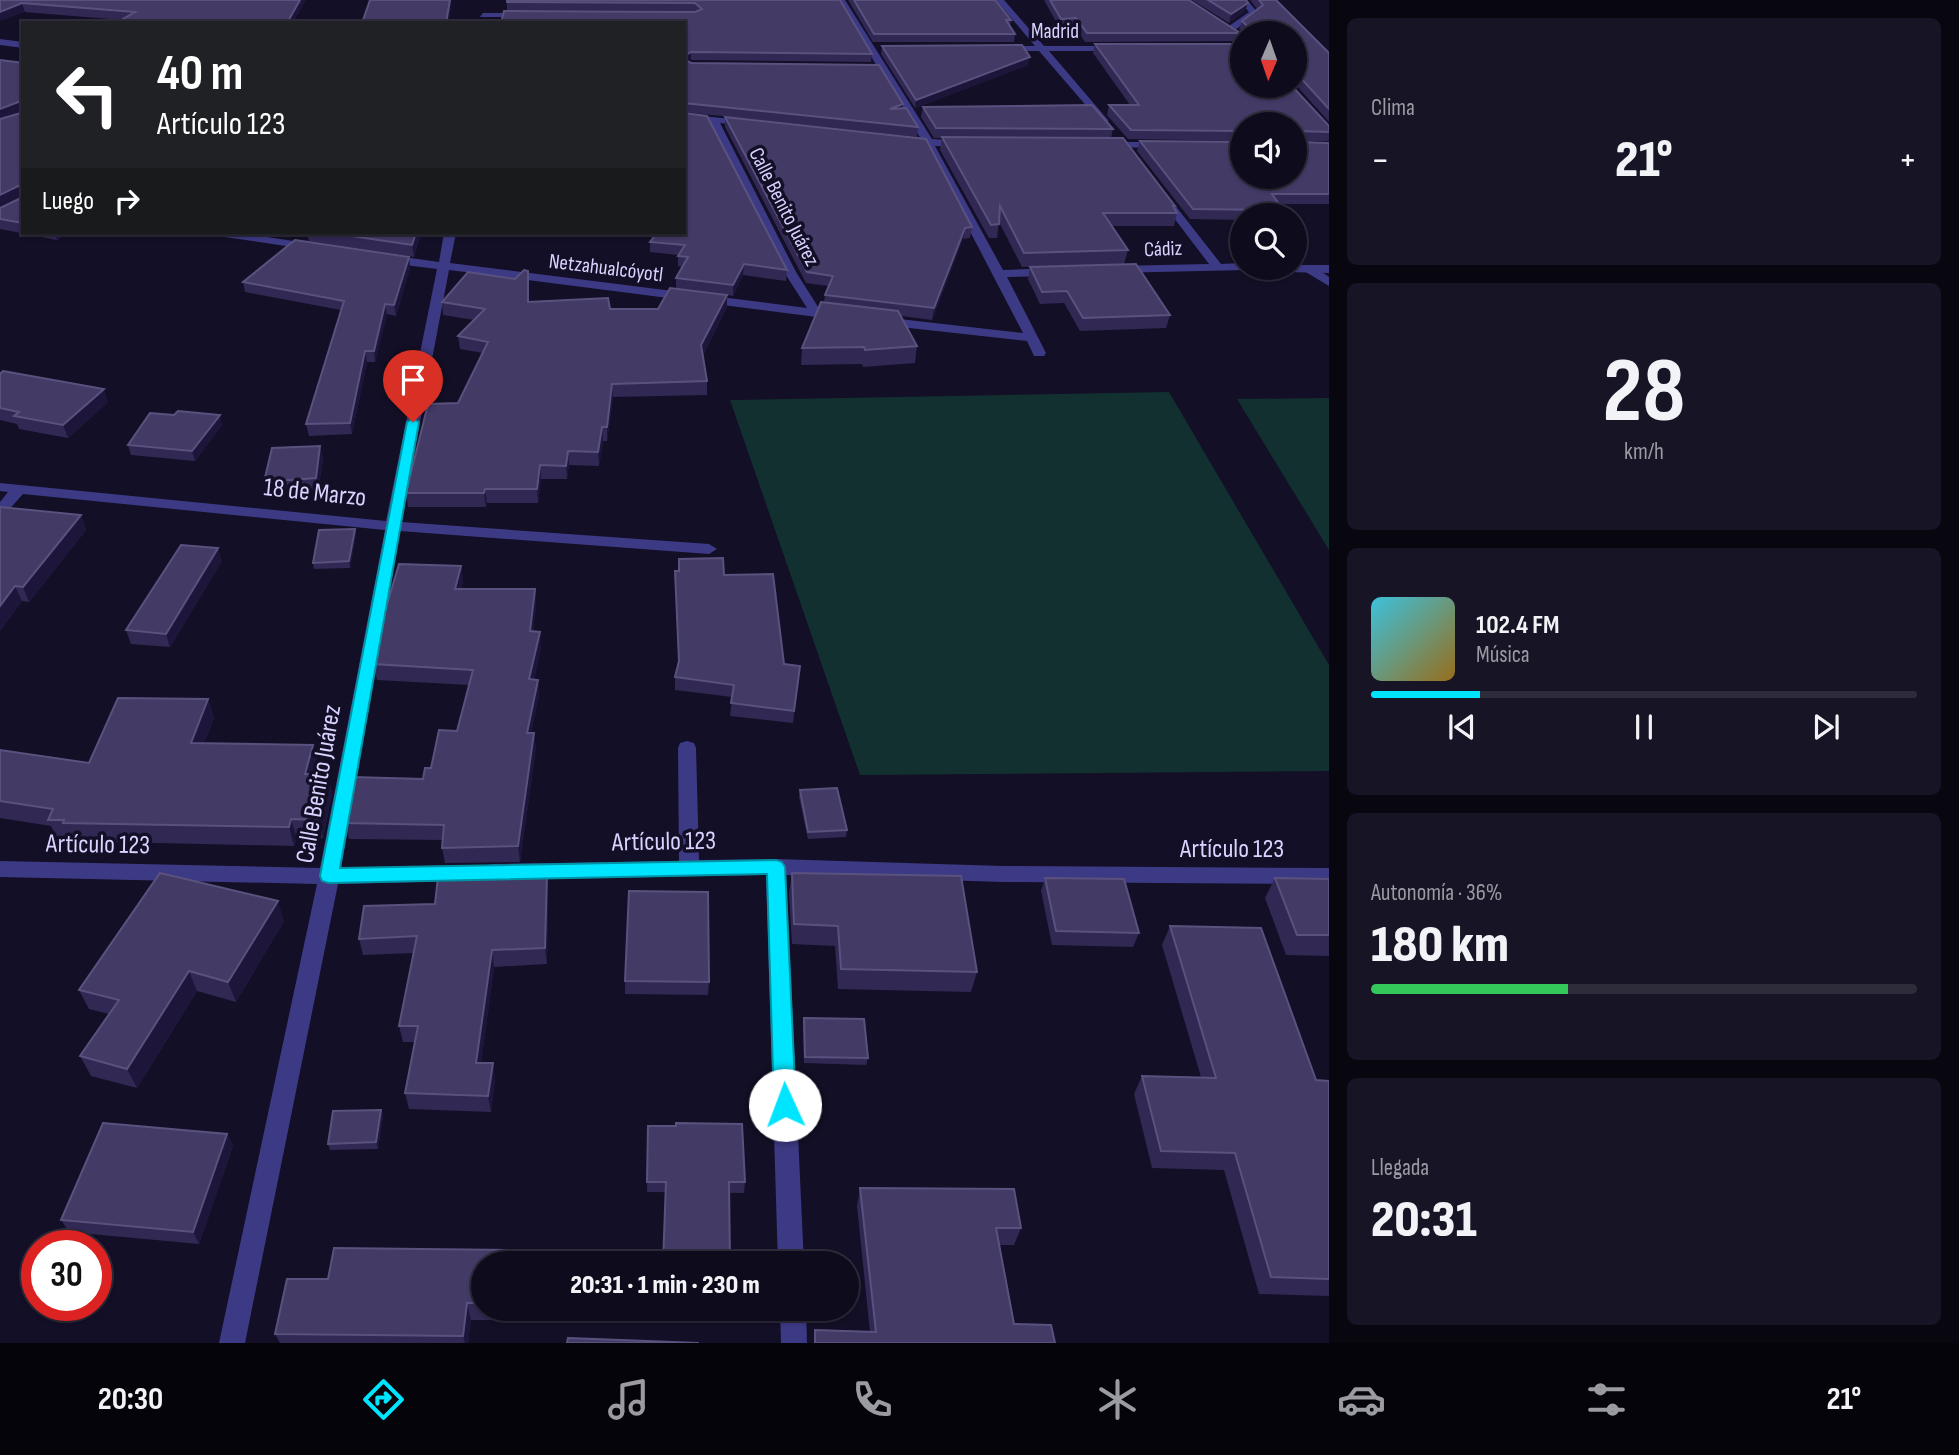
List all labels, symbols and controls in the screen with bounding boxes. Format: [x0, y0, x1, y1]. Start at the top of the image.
street label: Madrid [1031, 19, 1079, 44]
north arrow [1230, 21, 1307, 98]
map controls [1230, 21, 1307, 280]
text: 40 m [157, 45, 243, 104]
icon: left [42, 49, 133, 140]
text: Clima [1371, 94, 1415, 122]
text: Artículo 123 [157, 105, 285, 144]
button: sound [1230, 112, 1307, 189]
text: 21° [1615, 129, 1673, 192]
text: − [1371, 138, 1390, 183]
text: + [1898, 138, 1917, 183]
street label: Calle Benito Juárez [744, 144, 825, 271]
icon: right [108, 182, 146, 220]
text: Luego [42, 186, 94, 217]
button: search [1230, 203, 1307, 280]
street label: Cádiz [1144, 236, 1183, 262]
street label: Netzahualcóyotl [547, 249, 665, 287]
text: 28 [1603, 338, 1685, 447]
pin [383, 350, 443, 422]
icon: arrive [394, 361, 432, 399]
text: km/h [1624, 438, 1664, 466]
street label: 18 de Marzo [262, 472, 368, 514]
text: 102.4 FM [1476, 610, 1559, 641]
text: Música [1476, 641, 1530, 669]
street label: Calle Benito Juárez [290, 702, 348, 866]
icon: previous [1443, 708, 1481, 746]
icon: pause [1625, 708, 1663, 746]
icon: next [1807, 708, 1845, 746]
street label: Artículo 123 [611, 826, 716, 858]
street label: Artículo 123 [45, 829, 150, 861]
street label: Artículo 123 [1179, 834, 1284, 865]
text: Autonomía · 36% [1371, 879, 1502, 907]
text: 180 km [1371, 914, 1509, 977]
position arrow [748, 1068, 822, 1142]
text: Llegada [1371, 1154, 1429, 1182]
text: 20:31 [1371, 1189, 1477, 1252]
speed limit sign: 30 [21, 1230, 112, 1321]
text: 20:31 · 1 min · 230 m [570, 1270, 760, 1301]
icon: directions [359, 1375, 408, 1424]
icon: music [604, 1375, 653, 1424]
icon: phone [848, 1375, 897, 1424]
icon: climate [1093, 1375, 1142, 1424]
icon: car [1337, 1375, 1386, 1424]
icon: filters [1582, 1375, 1631, 1424]
text: 20:30 [98, 1380, 163, 1419]
text: 21° [1826, 1380, 1861, 1419]

